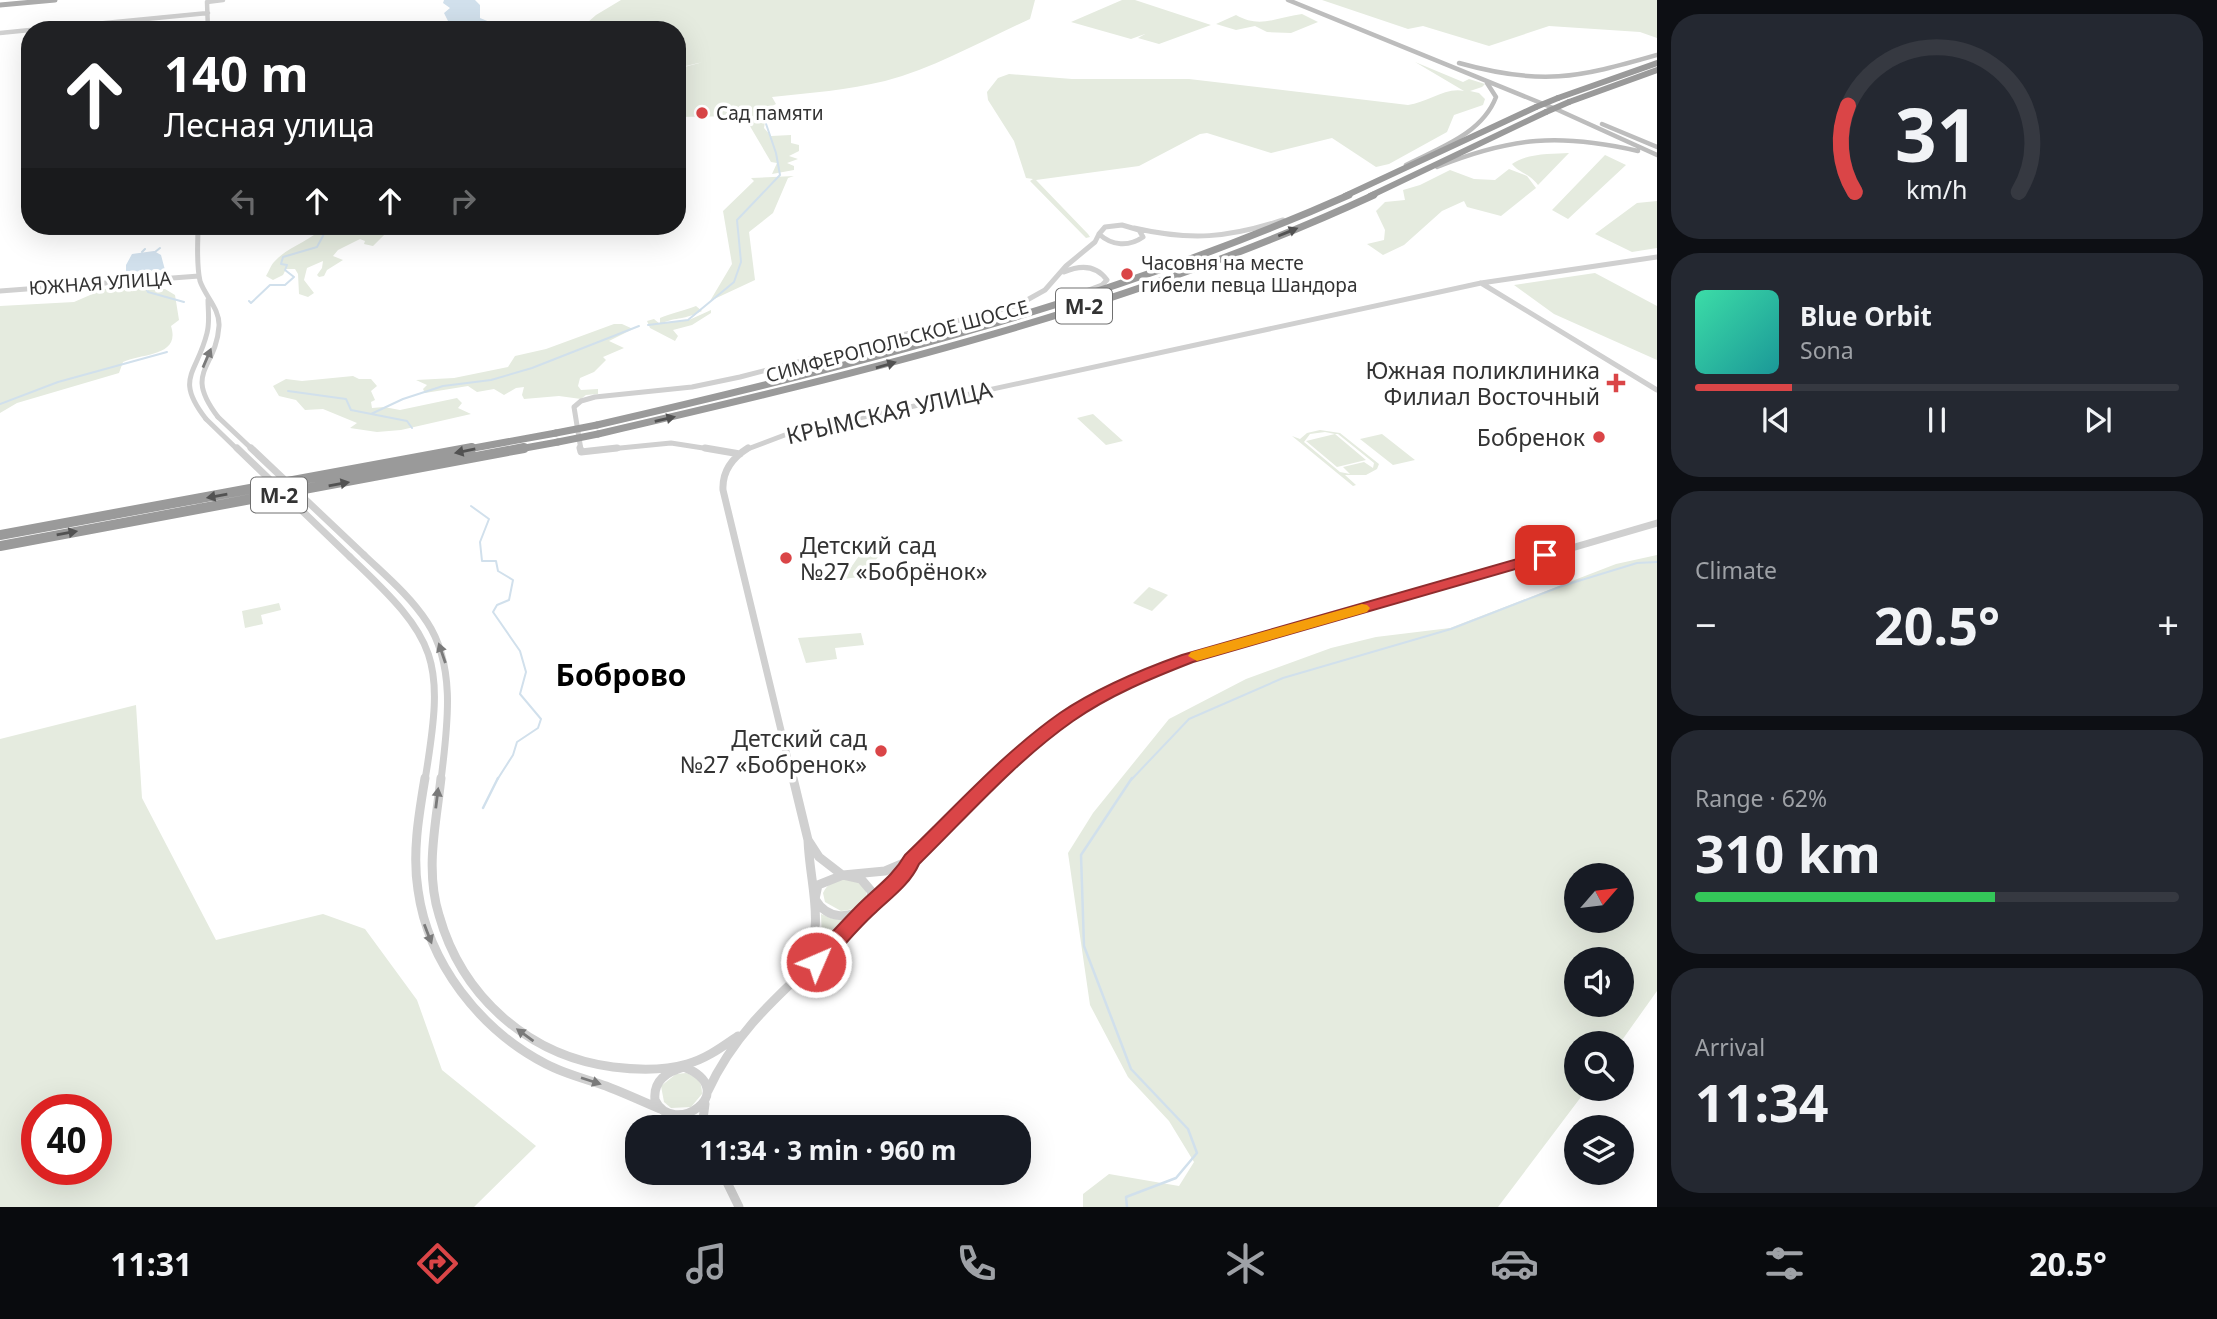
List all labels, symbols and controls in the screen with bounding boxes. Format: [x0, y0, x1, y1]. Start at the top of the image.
text: 140 m [164, 40, 309, 106]
icon: ahead [49, 49, 140, 140]
text: 31 [1895, 85, 1979, 184]
place label: Сад памяти [716, 100, 823, 126]
text: Лесная улица [164, 103, 375, 146]
marker: Сад памяти [694, 105, 710, 121]
text: km/h [1906, 172, 1968, 206]
icon: left [225, 182, 263, 220]
icon: ahead [298, 182, 336, 220]
icon: ahead [371, 182, 409, 220]
icon: right [444, 182, 482, 220]
one-way arrow [1278, 227, 1299, 238]
place label: Часовня на месте гибели певца Шандора [1141, 250, 1358, 298]
street label: ЮЖНАЯ УЛИЦА [28, 265, 173, 301]
marker: Часовня на месте гибели певца Шандора [1119, 266, 1135, 282]
road number: М-2 [1056, 288, 1112, 324]
street label: СИМФЕРОПОЛЬСКОЕ ШОССЕ [763, 293, 1031, 389]
text: Blue Orbit [1800, 298, 1932, 334]
text: Sona [1800, 334, 1854, 366]
one-way arrow [202, 348, 213, 369]
place label: Южная поликлиника Филиал Восточный [1365, 354, 1600, 412]
one-way arrow [876, 359, 897, 369]
street label: КРЫМСКАЯ УЛИЦА [783, 373, 995, 451]
marker: Южная поликлиника Филиал Восточный [1606, 373, 1626, 393]
icon: previous [1757, 401, 1795, 439]
icon: pause [1918, 401, 1956, 439]
icon: next [2079, 401, 2117, 439]
one-way arrow [654, 413, 676, 424]
place label: Бобренок [1477, 421, 1586, 453]
marker: Бобренок [1591, 429, 1607, 445]
one-way arrow [454, 446, 476, 457]
road number: М-2 [251, 477, 307, 512]
one-way arrow [328, 478, 350, 489]
one-way arrow [206, 491, 228, 502]
pin [1515, 525, 1575, 585]
one-way arrow [56, 527, 78, 538]
place label: Детский сад №27 «Бобрёнок» [800, 529, 987, 587]
icon: arrive [1526, 536, 1564, 574]
marker: Детский сад №27 «Бобрёнок» [778, 550, 794, 566]
text: Climate [1695, 554, 1777, 586]
text: 20.5° [1874, 589, 2000, 660]
text: − [1695, 598, 1717, 650]
text: + [2157, 598, 2179, 650]
one-way arrow [436, 642, 447, 663]
district label: Боброво [555, 654, 687, 695]
place label: Детский сад №27 «Бобренок» [680, 722, 867, 780]
marker: Детский сад №27 «Бобренок» [873, 743, 889, 759]
text: Range · 62% [1695, 782, 1827, 814]
one-way arrow [432, 787, 443, 809]
text: 310 km [1695, 817, 1881, 888]
north arrow [1564, 863, 1634, 933]
map controls [1564, 863, 1634, 1185]
one-way arrow [423, 923, 434, 944]
position arrow [779, 925, 853, 999]
button: sound [1564, 947, 1634, 1017]
one-way arrow [516, 1028, 534, 1042]
button: search [1564, 1031, 1634, 1101]
text: Arrival [1695, 1031, 1765, 1063]
text: 11:34 [1695, 1066, 1829, 1137]
one-way arrow [580, 1076, 601, 1087]
speed limit sign: 40 [21, 1094, 112, 1185]
button: layers [1564, 1115, 1634, 1185]
text: 11:34 · 3 min · 960 m [700, 1132, 956, 1168]
icon: directions [413, 1239, 462, 1288]
icon: music [682, 1239, 731, 1288]
icon: phone [952, 1239, 1001, 1288]
icon: climate [1221, 1239, 1270, 1288]
icon: car [1490, 1239, 1539, 1288]
icon: filters [1760, 1239, 1809, 1288]
text: 11:31 [110, 1242, 192, 1285]
text: 20.5° [2029, 1242, 2107, 1285]

